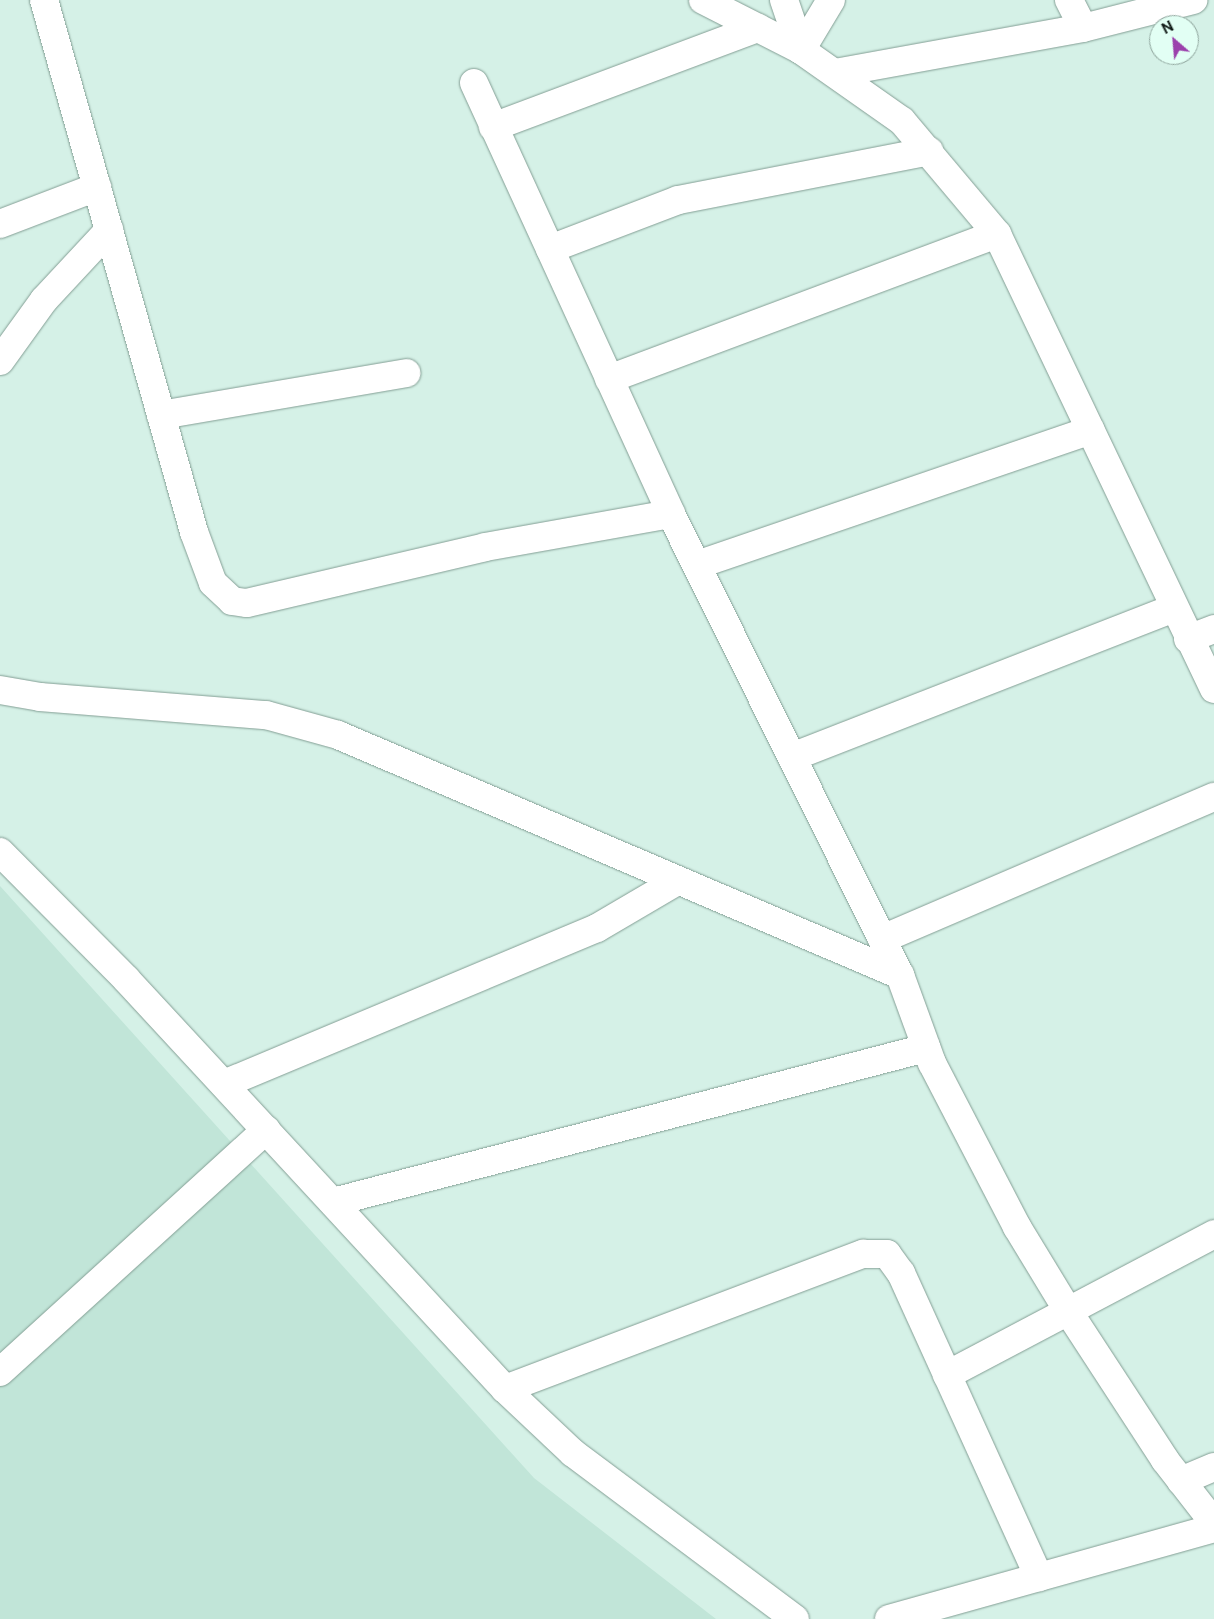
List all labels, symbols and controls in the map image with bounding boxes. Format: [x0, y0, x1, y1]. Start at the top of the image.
north arrow [1149, 15, 1199, 65]
text: N [1159, 18, 1176, 37]

